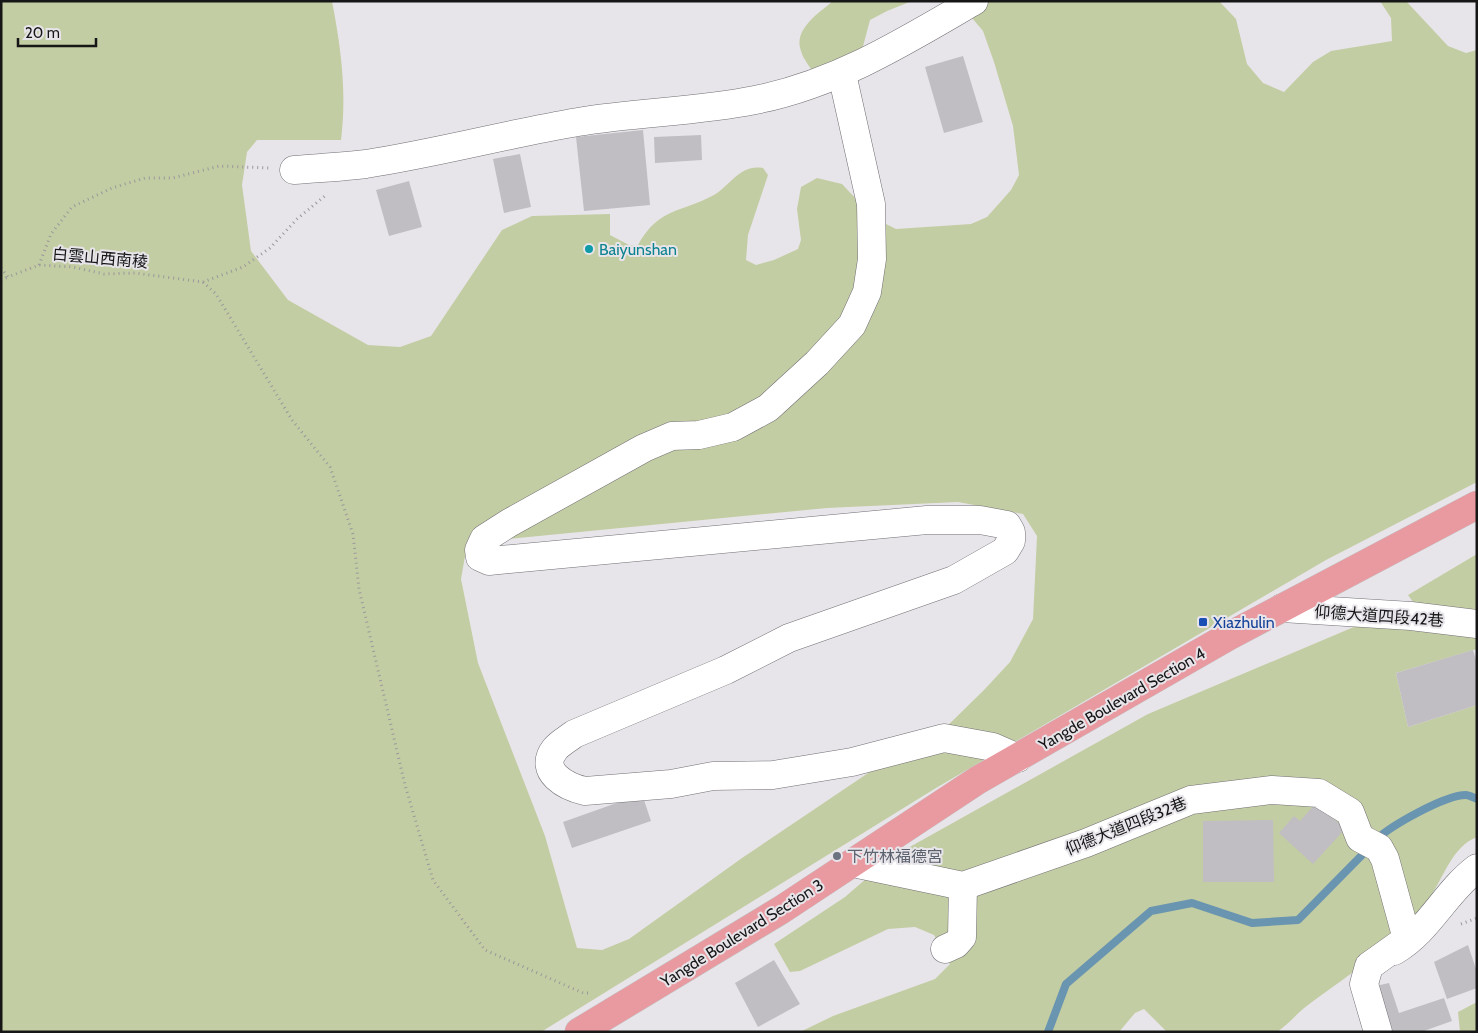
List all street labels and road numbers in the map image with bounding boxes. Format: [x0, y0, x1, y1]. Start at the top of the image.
street label: 白雲山西南稜 [51, 244, 149, 272]
street label: 仰德大道四段42巷 [1314, 602, 1444, 630]
street label: Yangde Boulevard Section 4 [1035, 644, 1209, 755]
street label: 仰德大道四段32巷 [1063, 793, 1189, 859]
street label: Yangde Boulevard Section 3 [656, 875, 827, 991]

